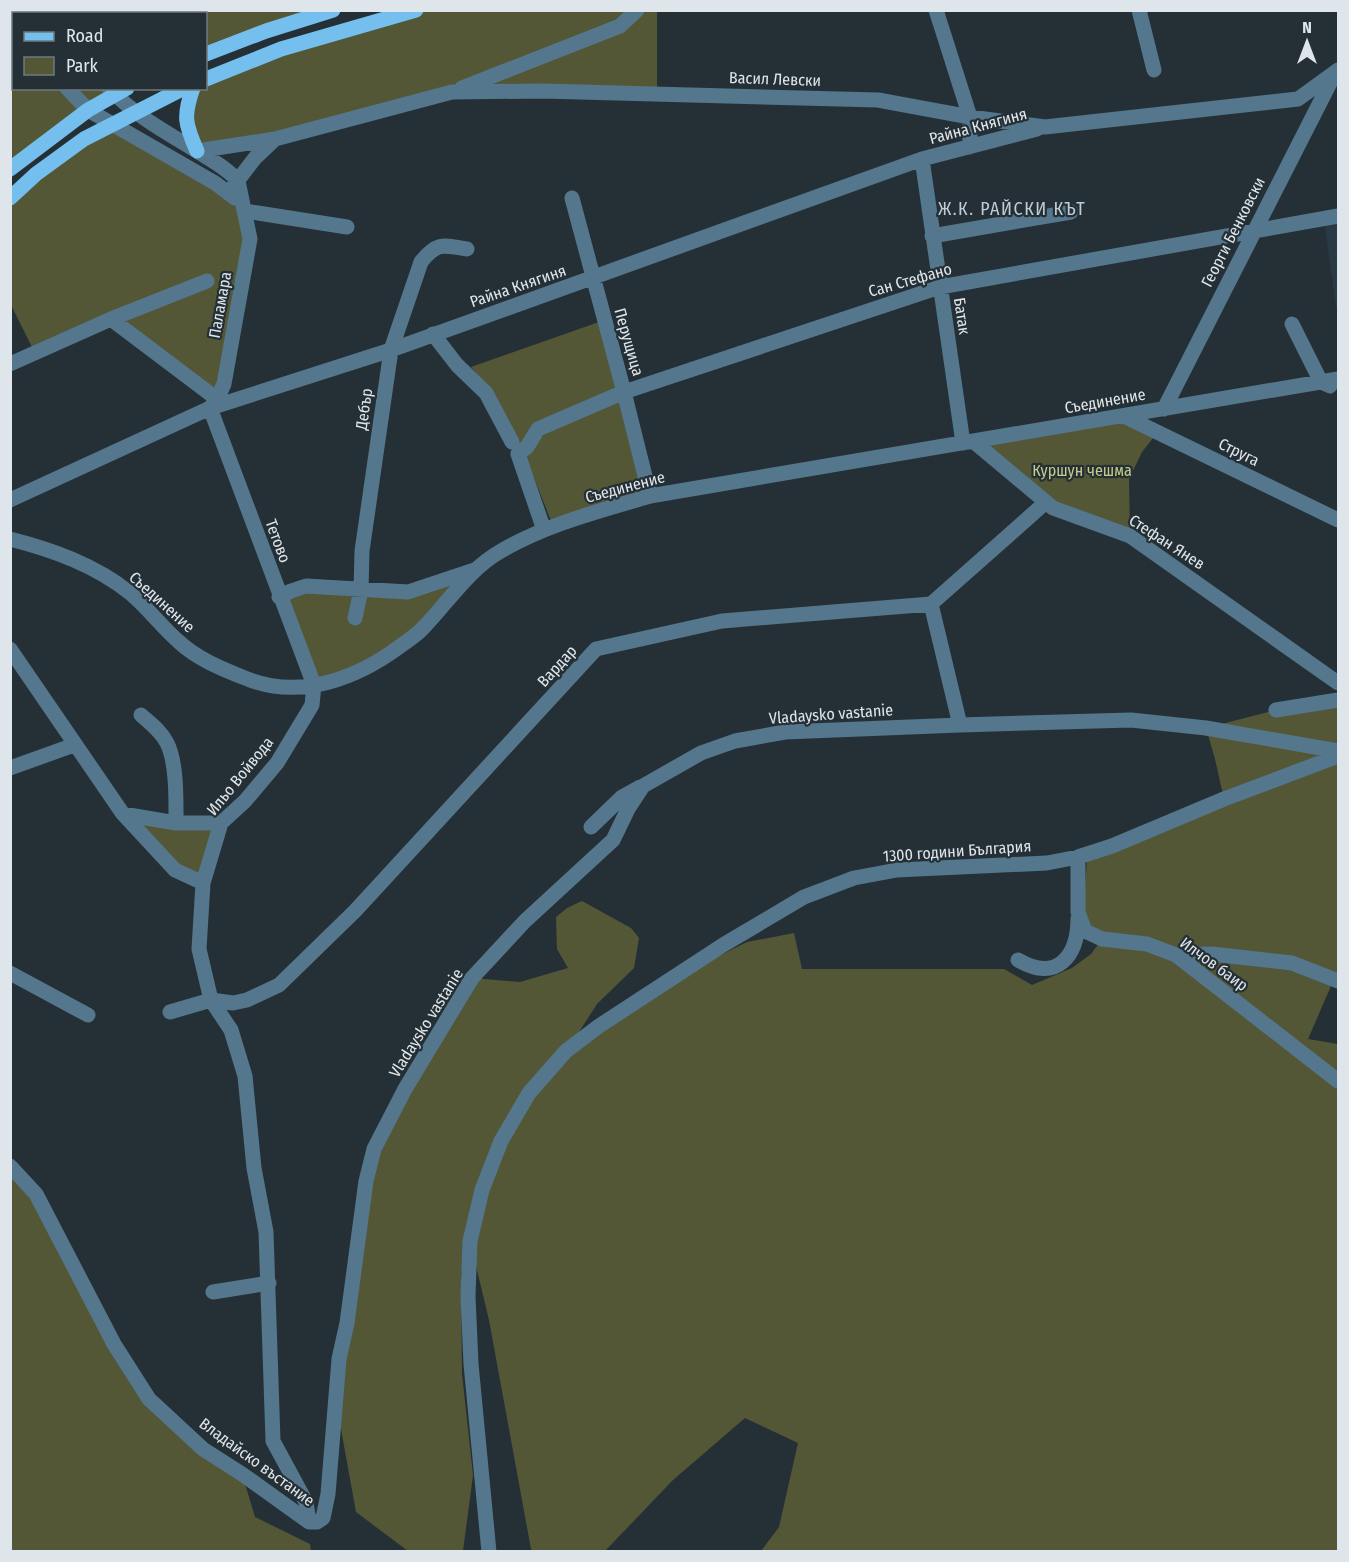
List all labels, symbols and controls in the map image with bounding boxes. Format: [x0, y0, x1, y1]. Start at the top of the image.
legend [12, 12, 207, 90]
north arrow [1277, 12, 1337, 72]
text: N [1302, 18, 1312, 37]
text: Road [66, 25, 103, 47]
text: Park [66, 55, 99, 77]
street label: Васил Левски [729, 68, 821, 90]
street label: Райна Княгиня [927, 104, 1029, 148]
street label: Георги Бенковски [1197, 174, 1269, 290]
district label: Ж.К. РАЙСКИ КЪТ [938, 198, 1086, 220]
street label: Сан Стефано [866, 259, 954, 301]
street label: Райна Княгиня [467, 261, 569, 311]
street label: Паламара [205, 270, 235, 340]
street label: Батак [950, 296, 974, 336]
street label: Перущица [610, 306, 648, 378]
street label: Съединение [1063, 385, 1147, 417]
street label: Дебър [352, 387, 376, 432]
street label: Струга [1216, 434, 1263, 470]
park label: Куршун чешма [1032, 461, 1132, 480]
street label: Съединение [583, 467, 667, 507]
street label: Стефан Янев [1126, 511, 1208, 573]
street label: Тетово [261, 517, 295, 565]
street label: Съединение [125, 568, 199, 636]
street label: Вардар [533, 641, 581, 691]
street label: Vladaysko vastanie [768, 700, 894, 728]
street label: Ильо Войвода [203, 733, 278, 819]
street label: 1300 години България [882, 836, 1032, 866]
street label: Илчов баир [1176, 933, 1252, 995]
street label: Vladaysko vastanie [385, 965, 467, 1081]
street label: Владайско въстание [196, 1414, 318, 1510]

